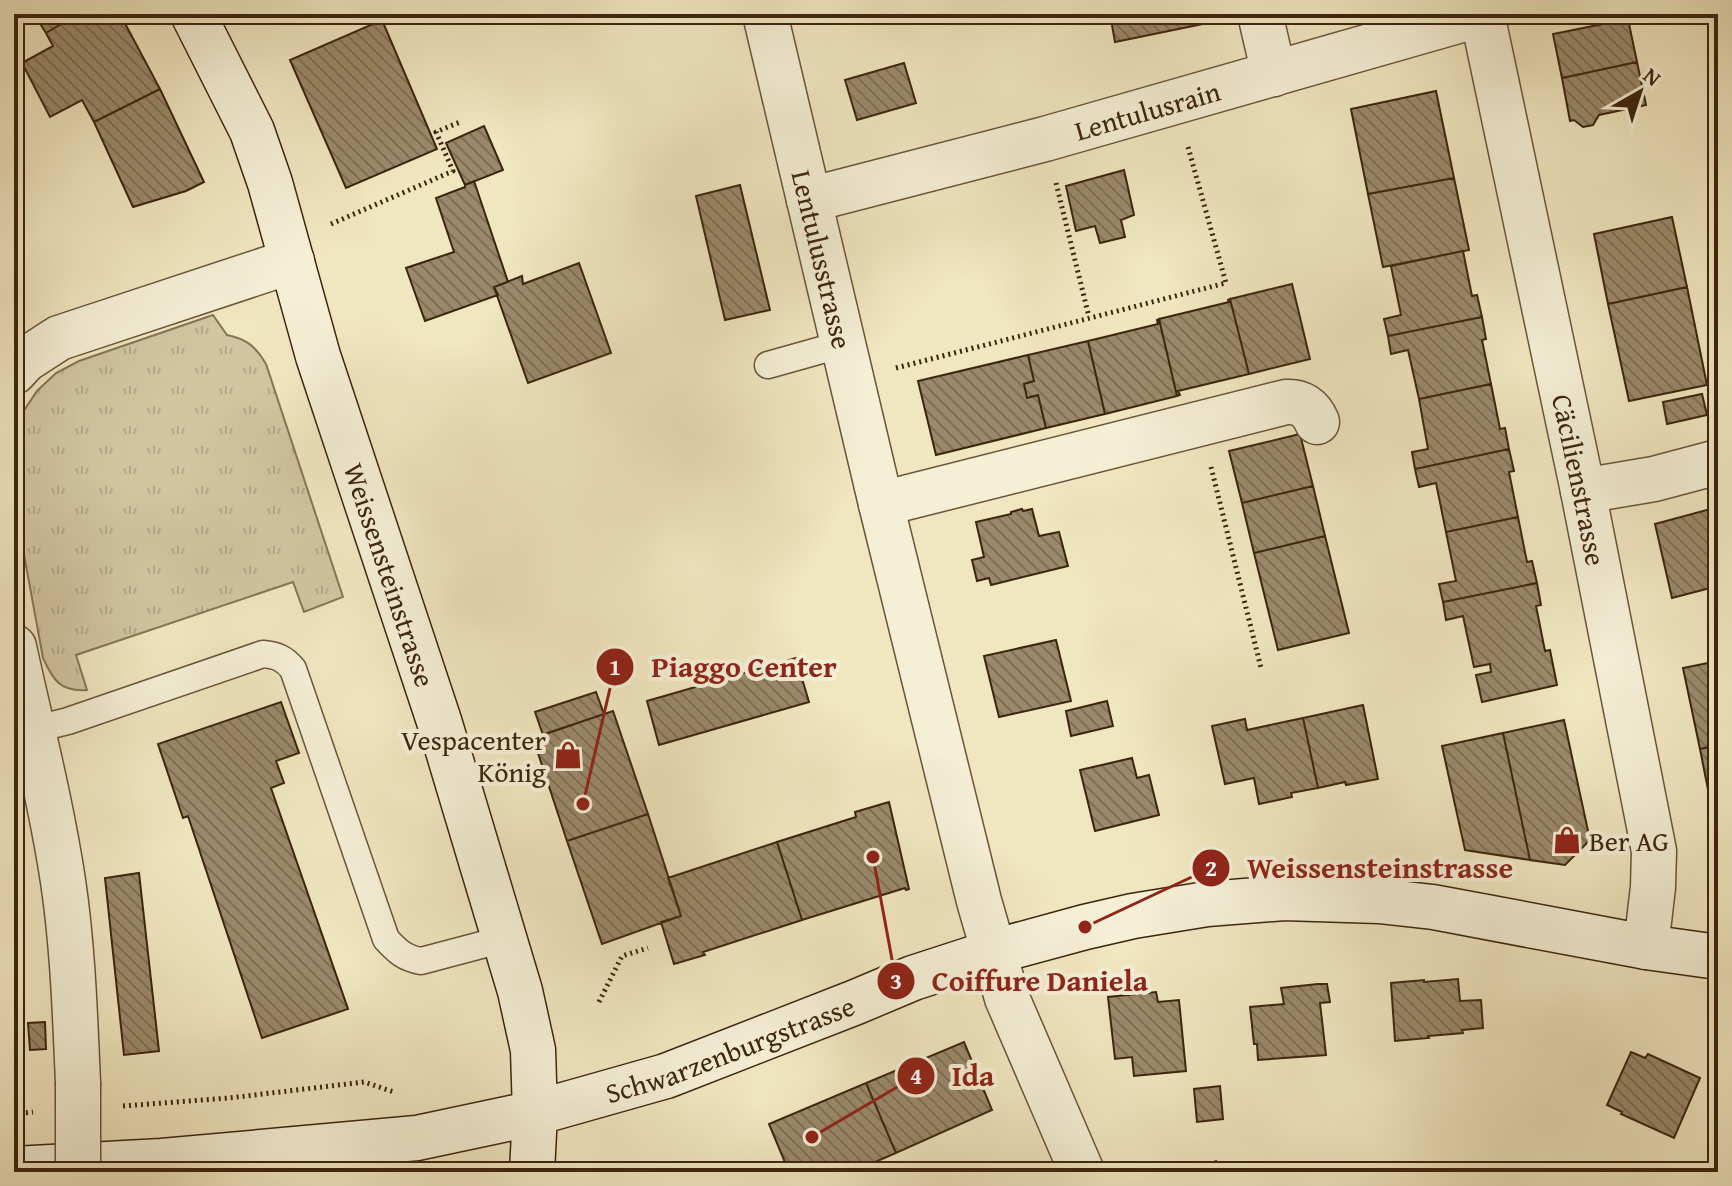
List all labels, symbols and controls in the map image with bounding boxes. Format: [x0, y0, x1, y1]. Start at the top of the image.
north arrow [1600, 52, 1680, 132]
text: N [1637, 59, 1669, 94]
street label: Lentulusrain [1069, 69, 1225, 150]
street label: Lentulusstrasse [782, 166, 864, 353]
street label: Cäcilienstrasse [1542, 390, 1618, 569]
street label: Weissensteinstrasse [334, 457, 447, 692]
callout: Piaggo Center [595, 640, 853, 694]
text: Piaggo Center [651, 644, 837, 688]
text: 1 [609, 649, 621, 684]
place label: Vespacenter König [401, 719, 546, 792]
shop icon: Vespacenter König [553, 740, 583, 770]
place label: Ber AG [1589, 820, 1669, 861]
shop icon: Ber AG [1552, 825, 1582, 855]
callout: Weissensteinstrasse [1191, 841, 1529, 895]
text: Weissensteinstrasse [1247, 845, 1513, 889]
text: 2 [1205, 850, 1217, 885]
callout: Coiffure Daniela [876, 954, 1165, 1008]
text: Coiffure Daniela [932, 958, 1149, 1002]
text: 3 [890, 963, 902, 998]
street label: Schwarzenburgstrasse [600, 984, 860, 1113]
callout: Ida [896, 1049, 1011, 1103]
text: Ida [952, 1053, 995, 1097]
text: 4 [910, 1058, 922, 1093]

